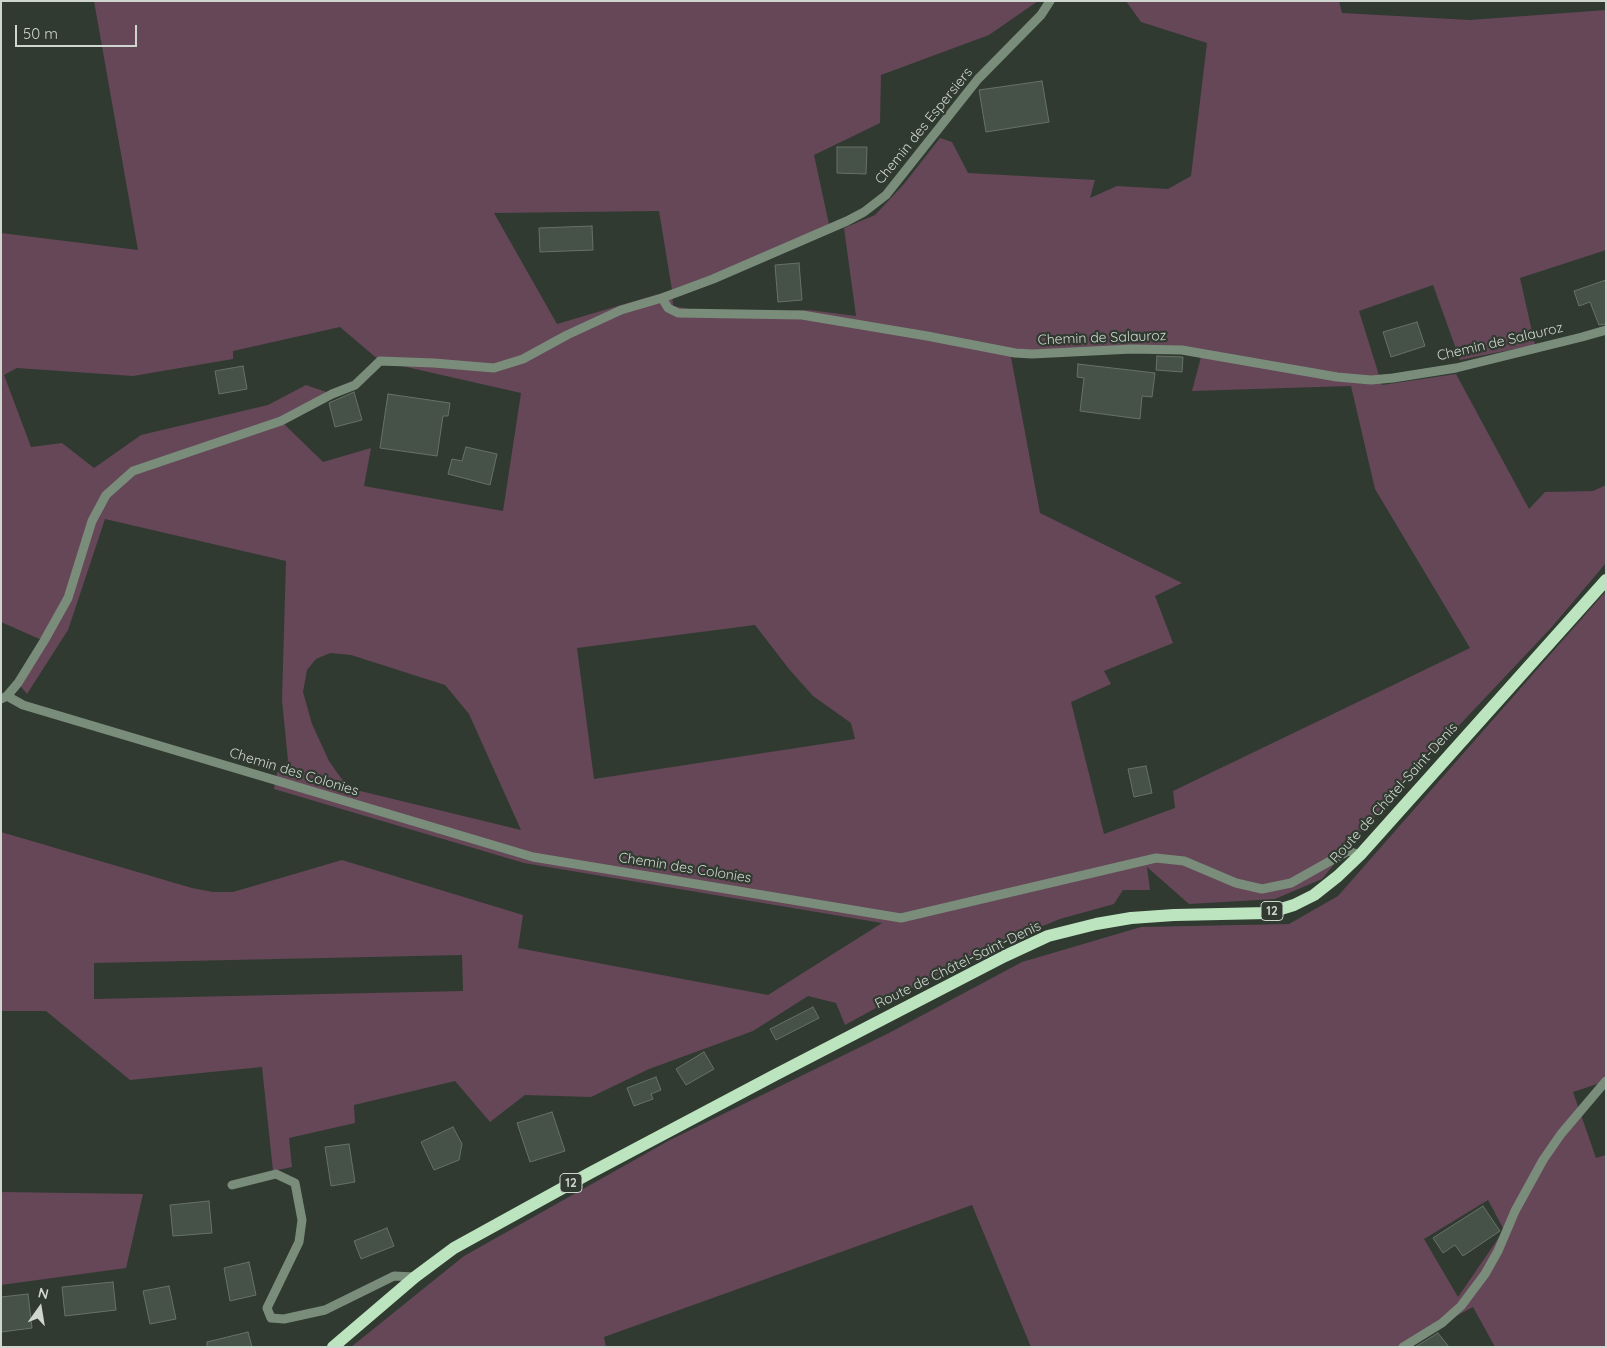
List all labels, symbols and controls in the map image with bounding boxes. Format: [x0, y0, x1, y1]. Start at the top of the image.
scale bar [18, 15, 140, 47]
text: 50 m [23, 24, 58, 43]
street label: Chemin des Espersiers [872, 64, 976, 188]
street label: Chemin de Salauroz [1435, 319, 1565, 365]
street label: Chemin de Salauroz [1037, 327, 1167, 349]
street label: Route de Châtel-Saint-Denis [1327, 720, 1461, 866]
street label: Chemin des Colonies [227, 744, 361, 800]
street label: Chemin des Colonies [617, 849, 753, 887]
road number: 12 [1261, 901, 1283, 920]
street label: Route de Châtel-Saint-Denis [872, 917, 1044, 1013]
road number: 12 [560, 1174, 582, 1192]
north arrow [15, 1283, 65, 1333]
text: N [36, 1283, 50, 1303]

